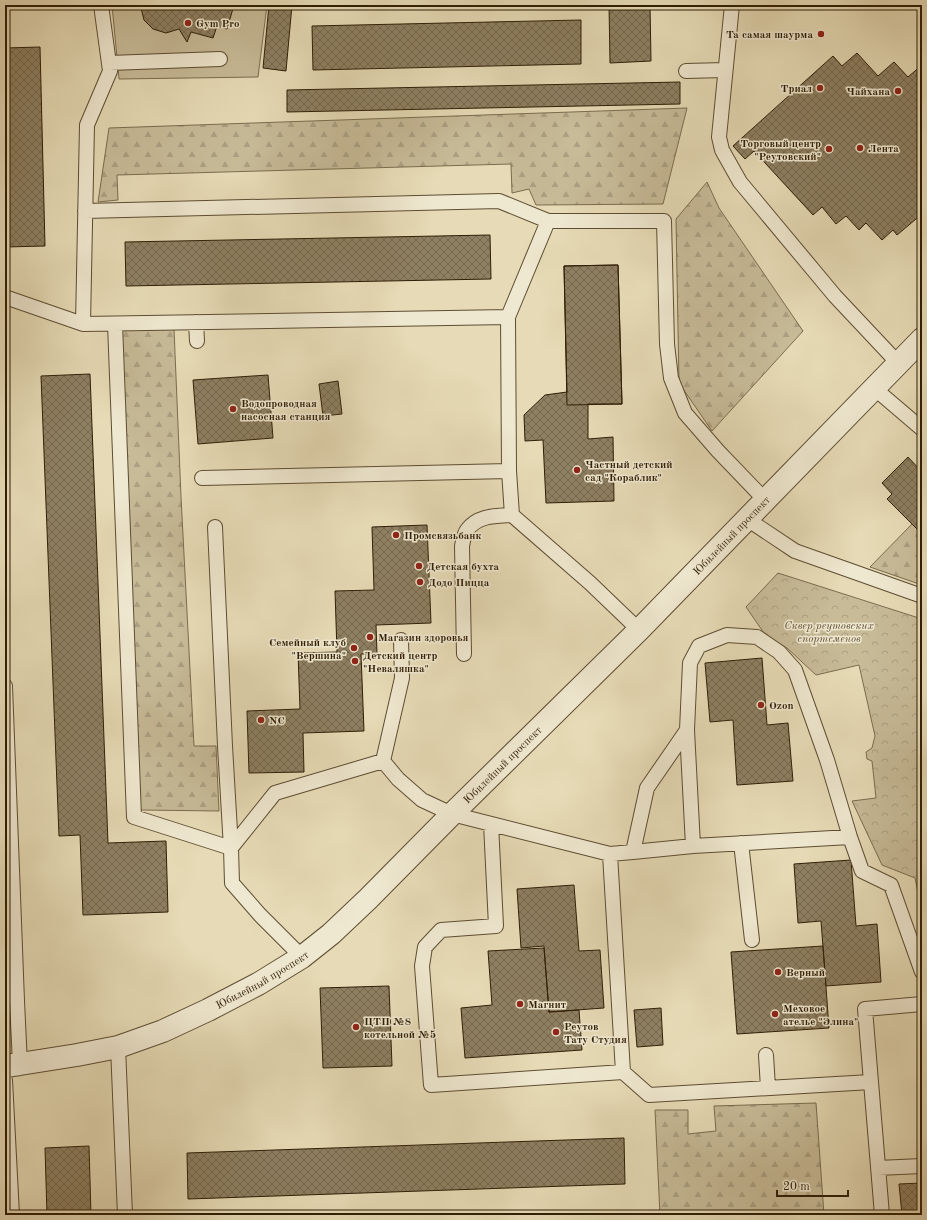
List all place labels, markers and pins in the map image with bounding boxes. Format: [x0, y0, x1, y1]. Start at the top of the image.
marker: Gym Pro [183, 18, 193, 28]
place label: Gym Pro [196, 19, 240, 30]
marker: Та самая шаурма [816, 29, 826, 39]
place label: Та самая шаурма [726, 30, 813, 41]
marker: Триал [815, 83, 825, 93]
place label: Триал [781, 84, 812, 95]
marker: Чайхана [893, 86, 903, 96]
place label: Чайхана [846, 87, 890, 98]
place label: Торговый центр "Реутовский" [740, 139, 821, 163]
marker: Лента [855, 143, 865, 153]
marker: Торговый центр "Реутовский" [824, 144, 834, 154]
place label: Лента [868, 144, 899, 155]
place label: Водопроводная насосная станция [241, 399, 330, 423]
marker: Водопроводная насосная станция [228, 404, 238, 414]
place label: Частный детский сад "Кораблик" [585, 460, 673, 484]
marker: Частный детский сад "Кораблик" [572, 465, 582, 475]
marker: Промсвязьбанк [391, 530, 401, 540]
place label: Промсвязьбанк [404, 531, 482, 542]
marker: Детская бухта [414, 561, 424, 571]
place label: Детская бухта [427, 562, 500, 573]
marker: Додо Пицца [415, 577, 425, 587]
place label: Додо Пицца [428, 578, 490, 589]
marker: Магазин здоровья [365, 632, 375, 642]
place label: Магазин здоровья [378, 633, 469, 644]
place label: Семейный клуб "Вершина" [269, 638, 346, 662]
marker: Семейный клуб "Вершина" [349, 643, 359, 653]
place label: Детский центр "Неваляшка" [363, 651, 437, 675]
marker: Детский центр "Неваляшка" [350, 656, 360, 666]
marker: Ozon [756, 700, 766, 710]
place label: Ozon [769, 701, 794, 712]
marker: NC [256, 715, 266, 725]
place label: NC [269, 716, 285, 727]
marker: Верный [773, 967, 783, 977]
place label: Верный [786, 968, 825, 979]
marker: Магнит [515, 999, 525, 1009]
place label: Магнит [528, 1000, 566, 1011]
place label: Меховое ателье "Элина" [783, 1004, 858, 1028]
marker: Меховое ателье "Элина" [770, 1009, 780, 1019]
place label: ЦТП №8 котельной №5 [364, 1017, 436, 1041]
marker: ЦТП №8 котельной №5 [351, 1022, 361, 1032]
place label: Реутов Тату Студия [564, 1022, 627, 1046]
marker: Реутов Тату Студия [551, 1027, 561, 1037]

